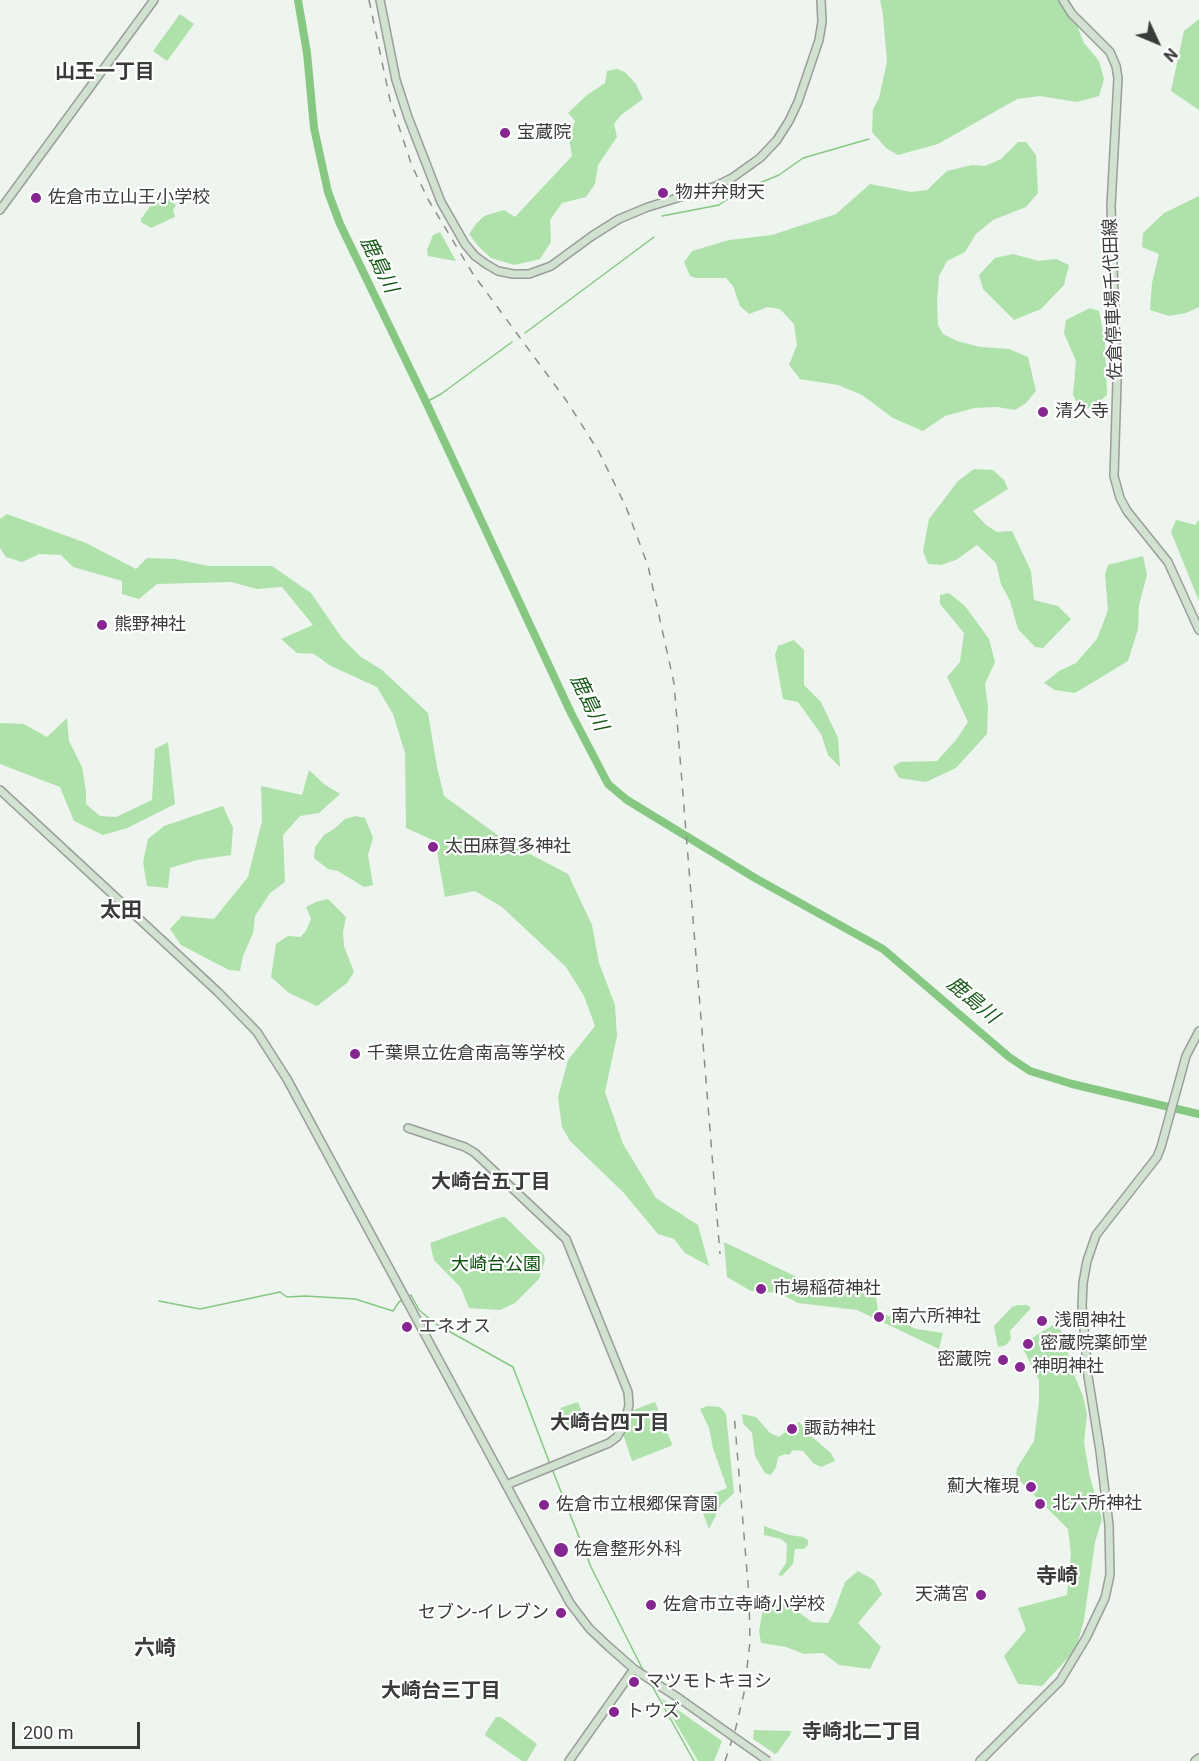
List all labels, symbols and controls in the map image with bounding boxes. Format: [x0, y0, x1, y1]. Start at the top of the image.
north arrow [1127, 12, 1187, 72]
text: N [1160, 44, 1181, 66]
district label: 山王一丁目 [55, 61, 155, 85]
place label: 宝蔵院 [517, 122, 571, 144]
marker: 宝蔵院 [498, 126, 512, 140]
place label: 物井弁財天 [675, 182, 765, 204]
marker: 物井弁財天 [656, 186, 670, 200]
place label: 佐倉市立山王小学校 [48, 187, 210, 209]
marker: 佐倉市立山王小学校 [29, 191, 43, 205]
street label: 佐倉停車場千代田線 [1100, 218, 1128, 380]
water label: 鹿島川 [354, 233, 402, 297]
place label: 清久寺 [1055, 401, 1109, 423]
marker: 清久寺 [1036, 405, 1050, 419]
place label: 熊野神社 [114, 614, 186, 636]
marker: 熊野神社 [95, 618, 109, 632]
water label: 鹿島川 [564, 671, 612, 735]
place label: 太田麻賀多神社 [445, 836, 571, 858]
marker: 太田麻賀多神社 [426, 840, 440, 854]
district label: 太田 [100, 899, 142, 925]
water label: 鹿島川 [941, 973, 1003, 1029]
place label: 千葉県立佐倉南高等学校 [367, 1043, 565, 1065]
marker: 千葉県立佐倉南高等学校 [348, 1047, 362, 1061]
district label: 大崎台五丁目 [431, 1171, 551, 1195]
park label: 大崎台公園 [451, 1254, 541, 1276]
place label: 市場稲荷神社 [773, 1278, 881, 1300]
marker: 市場稲荷神社 [754, 1282, 768, 1296]
place label: 南六所神社 [891, 1306, 981, 1328]
marker: 南六所神社 [872, 1310, 886, 1324]
place label: 浅間神社 [1054, 1310, 1126, 1332]
marker: 浅間神社 [1035, 1314, 1049, 1328]
place label: エネオス [419, 1316, 491, 1338]
marker: エネオス [400, 1320, 414, 1334]
place label: 密蔵院薬師堂 [1040, 1333, 1148, 1355]
marker: 密蔵院薬師堂 [1021, 1337, 1035, 1351]
place label: 密蔵院 [937, 1349, 991, 1371]
marker: 密蔵院 [996, 1353, 1010, 1367]
place label: 神明神社 [1032, 1356, 1104, 1378]
marker: 神明神社 [1013, 1360, 1027, 1374]
district label: 大崎台四丁目 [550, 1412, 670, 1436]
place label: 諏訪神社 [804, 1418, 876, 1440]
marker: 諏訪神社 [785, 1422, 799, 1436]
place label: 薊大権現 [947, 1476, 1019, 1498]
marker: 薊大権現 [1024, 1480, 1038, 1494]
place label: 北六所神社 [1052, 1493, 1142, 1515]
place label: 佐倉市立根郷保育園 [556, 1494, 718, 1516]
marker: 北六所神社 [1033, 1497, 1047, 1511]
marker: 佐倉市立根郷保育園 [537, 1498, 551, 1512]
place label: 佐倉整形外科 [574, 1539, 682, 1561]
marker: 佐倉整形外科 [552, 1541, 570, 1559]
district label: 寺崎 [1036, 1565, 1078, 1591]
place label: 天満宮 [915, 1584, 969, 1606]
marker: 天満宮 [974, 1588, 988, 1602]
place label: 佐倉市立寺崎小学校 [663, 1594, 825, 1616]
marker: 佐倉市立寺崎小学校 [644, 1598, 658, 1612]
place label: セブン-イレブン [418, 1602, 549, 1624]
marker: セブン-イレブン [554, 1606, 568, 1620]
district label: 六崎 [134, 1637, 176, 1663]
place label: マツモトキヨシ [646, 1671, 772, 1693]
marker: マツモトキヨシ [627, 1675, 641, 1689]
district label: 大崎台三丁目 [381, 1680, 501, 1704]
place label: トウズ [626, 1701, 680, 1723]
marker: トウズ [607, 1705, 621, 1719]
scale bar [15, 1710, 142, 1748]
district label: 寺崎北二丁目 [802, 1721, 922, 1745]
text: 200 m [23, 1722, 74, 1743]

